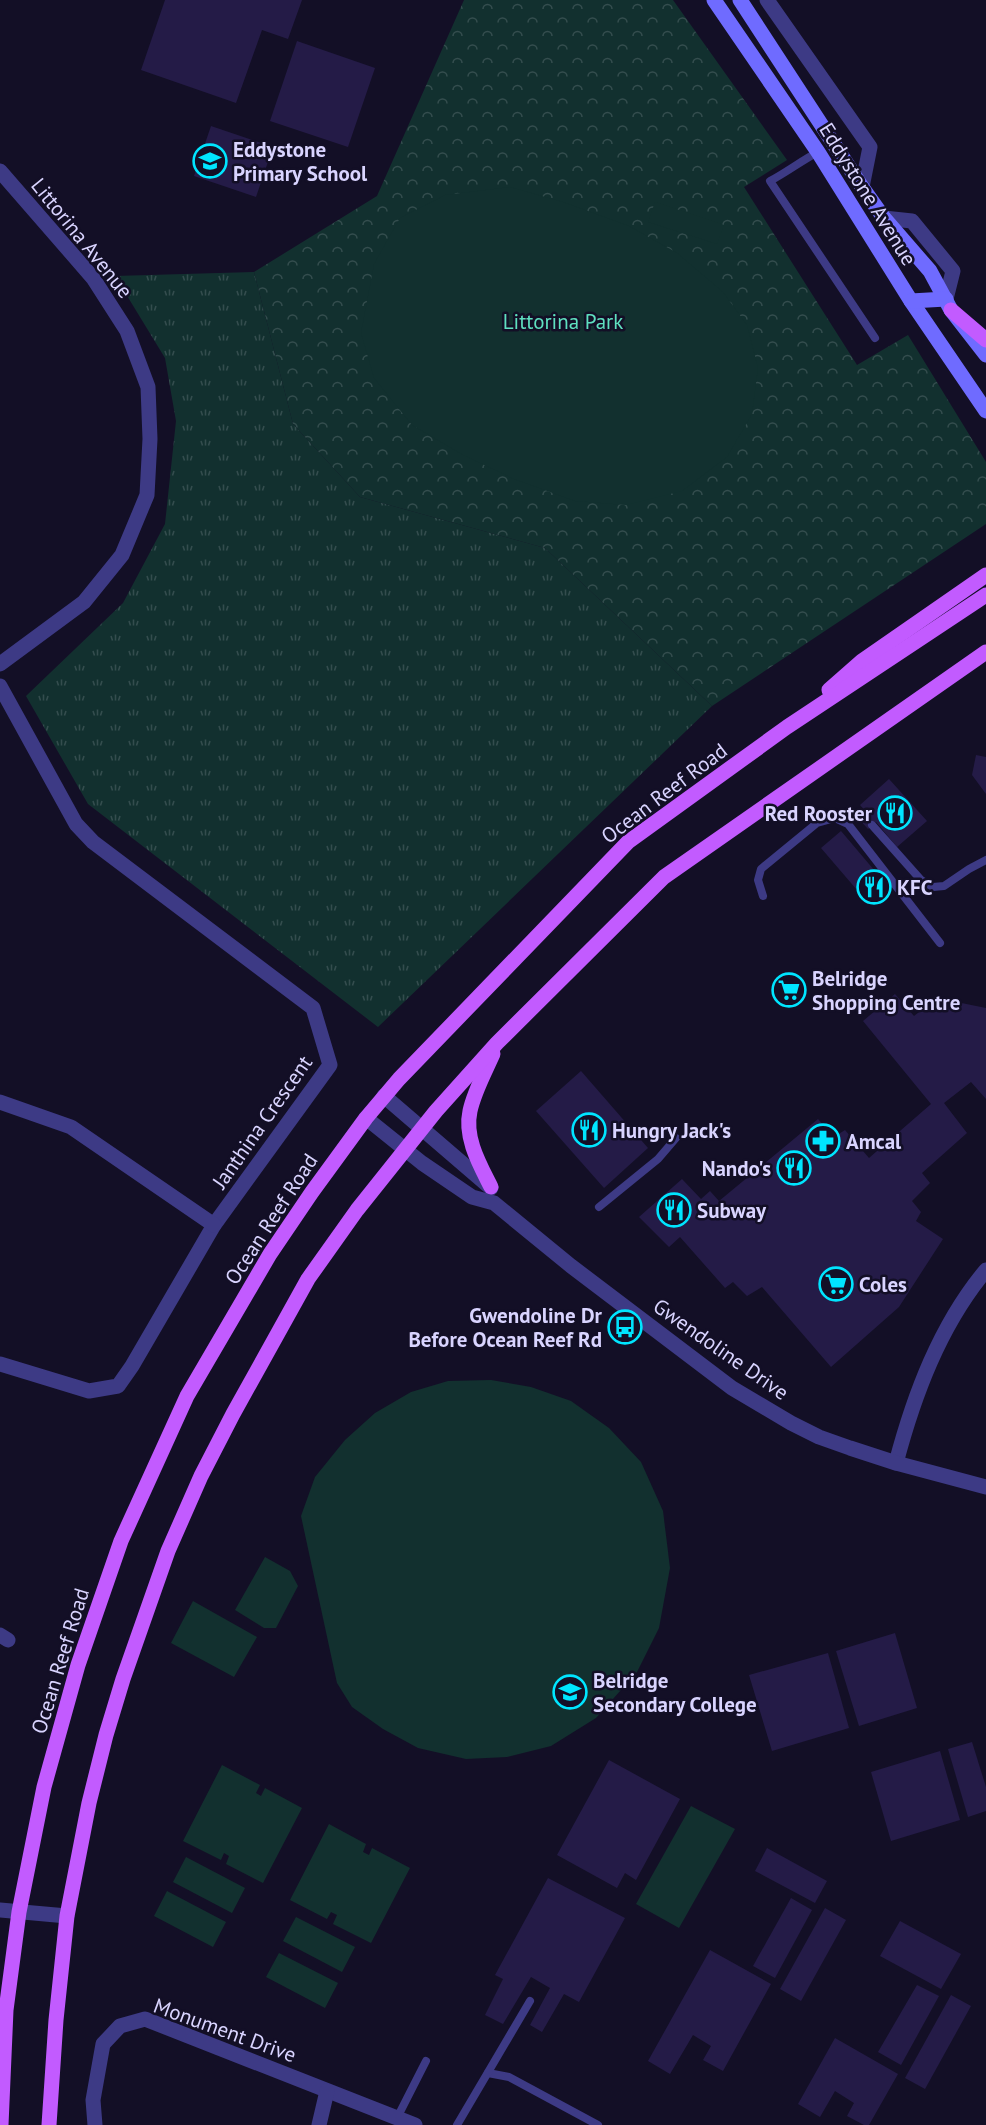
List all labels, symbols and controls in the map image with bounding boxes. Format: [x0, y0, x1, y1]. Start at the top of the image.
street label: Eddystone Avenue [813, 118, 923, 270]
place label: Eddystone Primary School [233, 136, 368, 187]
school or university icon: Eddystone Primary School [192, 143, 228, 179]
street label: Littorina Avenue [25, 172, 139, 304]
park label: Littorina Park [503, 308, 623, 335]
street label: Ocean Reef Road [596, 737, 732, 849]
restaurant icon: Red Rooster [877, 795, 913, 831]
place label: Red Rooster [765, 800, 873, 827]
restaurant icon: KFC [856, 869, 892, 905]
place label: KFC [897, 874, 933, 901]
place label: Belridge Shopping Centre [812, 965, 960, 1016]
supermarket icon: Belridge Shopping Centre [771, 972, 807, 1008]
street label: Janthina Crescent [206, 1050, 318, 1195]
restaurant icon: Hungry Jack's [571, 1112, 607, 1148]
place label: Hungry Jack's [612, 1117, 731, 1144]
pharmacy icon: Amcal [805, 1123, 841, 1159]
place label: Amcal [846, 1128, 902, 1155]
street label: Ocean Reef Road [219, 1148, 323, 1290]
restaurant icon: Nando's [776, 1150, 812, 1186]
place label: Nando's [702, 1155, 771, 1182]
restaurant icon: Subway [656, 1192, 692, 1228]
place label: Subway [697, 1197, 767, 1224]
supermarket icon: Coles [818, 1266, 854, 1302]
place label: Coles [859, 1271, 907, 1298]
street label: Gwendoline Drive [648, 1292, 794, 1406]
place label: Gwendoline Dr Before Ocean Reef Rd [408, 1302, 603, 1353]
bus stop icon: Gwendoline Dr Before Ocean Reef Rd [607, 1309, 643, 1345]
street label: Ocean Reef Road [25, 1585, 95, 1737]
place label: Belridge Secondary College [593, 1667, 757, 1718]
school or university icon: Belridge Secondary College [552, 1674, 588, 1710]
street label: Monument Drive [150, 1992, 300, 2068]

